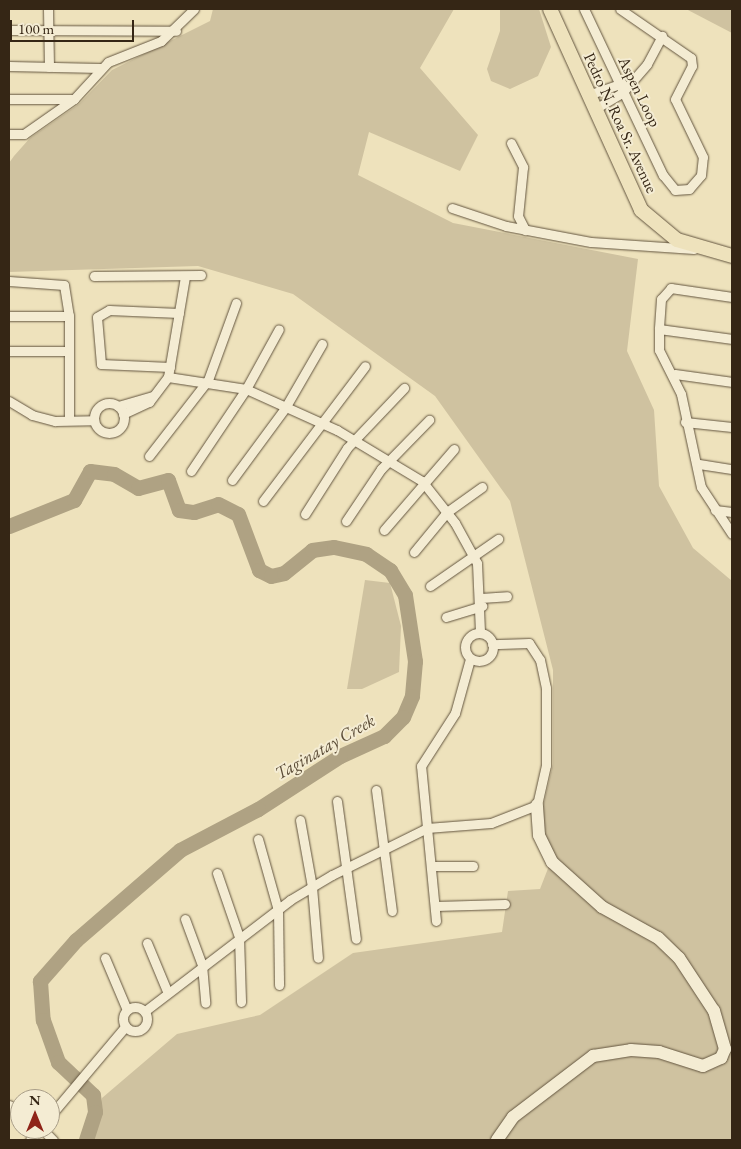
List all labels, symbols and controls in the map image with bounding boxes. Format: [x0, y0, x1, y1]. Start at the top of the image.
scale bar [12, 10, 136, 42]
text: 100 m [18, 19, 54, 38]
street label: Pedro N. Roa Sr. Avenue [579, 50, 661, 196]
street label: Aspen Loop [614, 54, 664, 130]
water label: Taginatay Creek [271, 710, 379, 784]
north arrow [10, 1089, 60, 1139]
text: N [29, 1091, 41, 1109]

